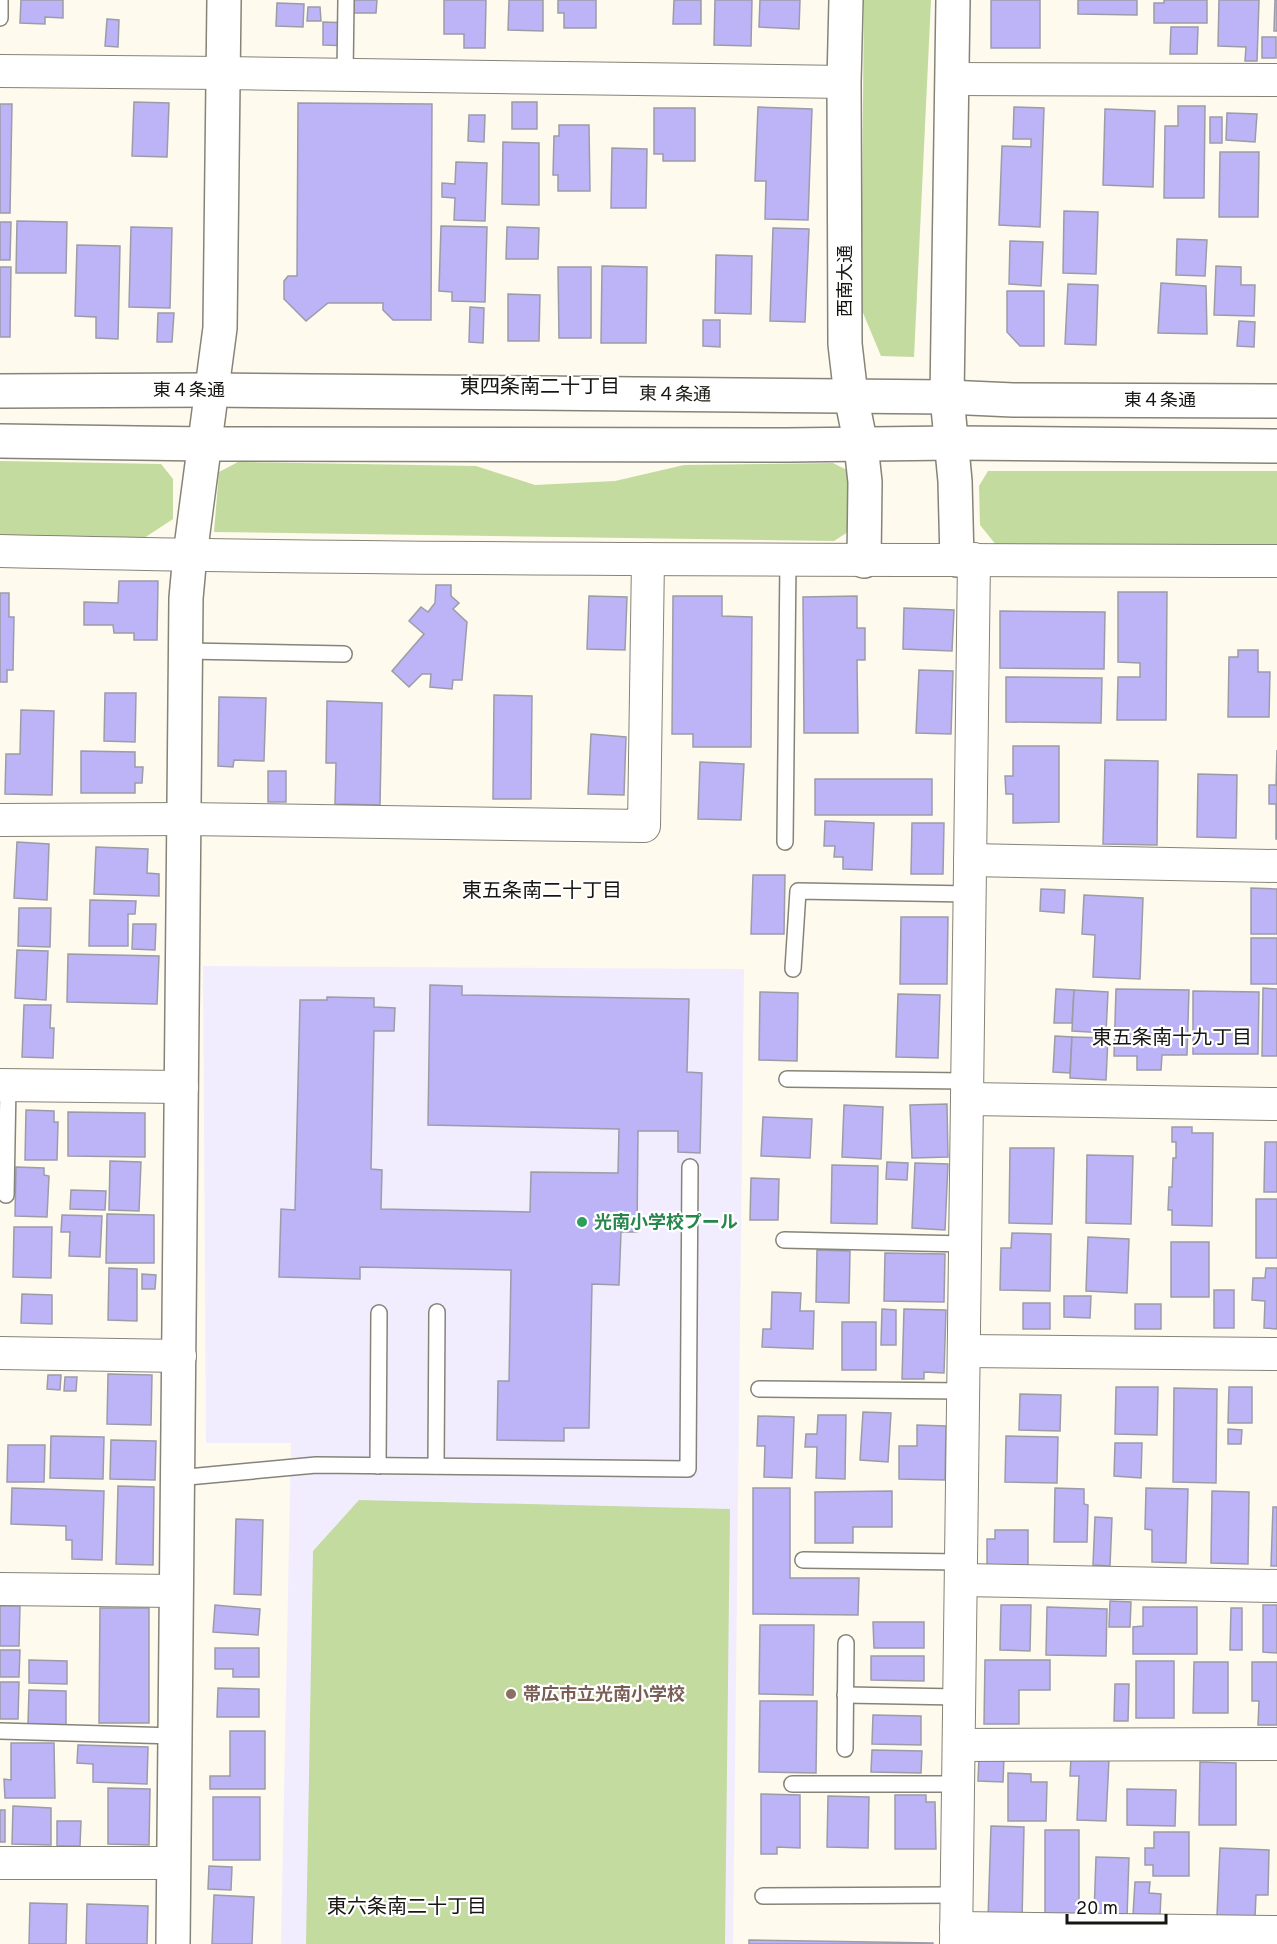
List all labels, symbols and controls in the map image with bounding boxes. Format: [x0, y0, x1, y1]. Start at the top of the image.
street label: 西南大通 [835, 245, 858, 317]
district label: 東四条南二十丁目 [460, 375, 620, 401]
street label: 東４条通 [153, 380, 225, 403]
street label: 東４条通 [639, 383, 711, 408]
street label: 東４条通 [1124, 390, 1196, 413]
district label: 東五条南二十丁目 [462, 879, 622, 905]
district label: 東五条南十九丁目 [1092, 1026, 1252, 1052]
place label: 光南小学校プール [594, 1212, 738, 1235]
marker: 光南小学校プール [575, 1215, 589, 1229]
place label: 帯広市立光南小学校 [523, 1684, 685, 1707]
marker: 帯広市立光南小学校 [504, 1687, 518, 1701]
scale bar [1067, 1887, 1166, 1925]
district label: 東六条南二十丁目 [327, 1895, 487, 1921]
text: 20 m [1076, 1898, 1118, 1921]

